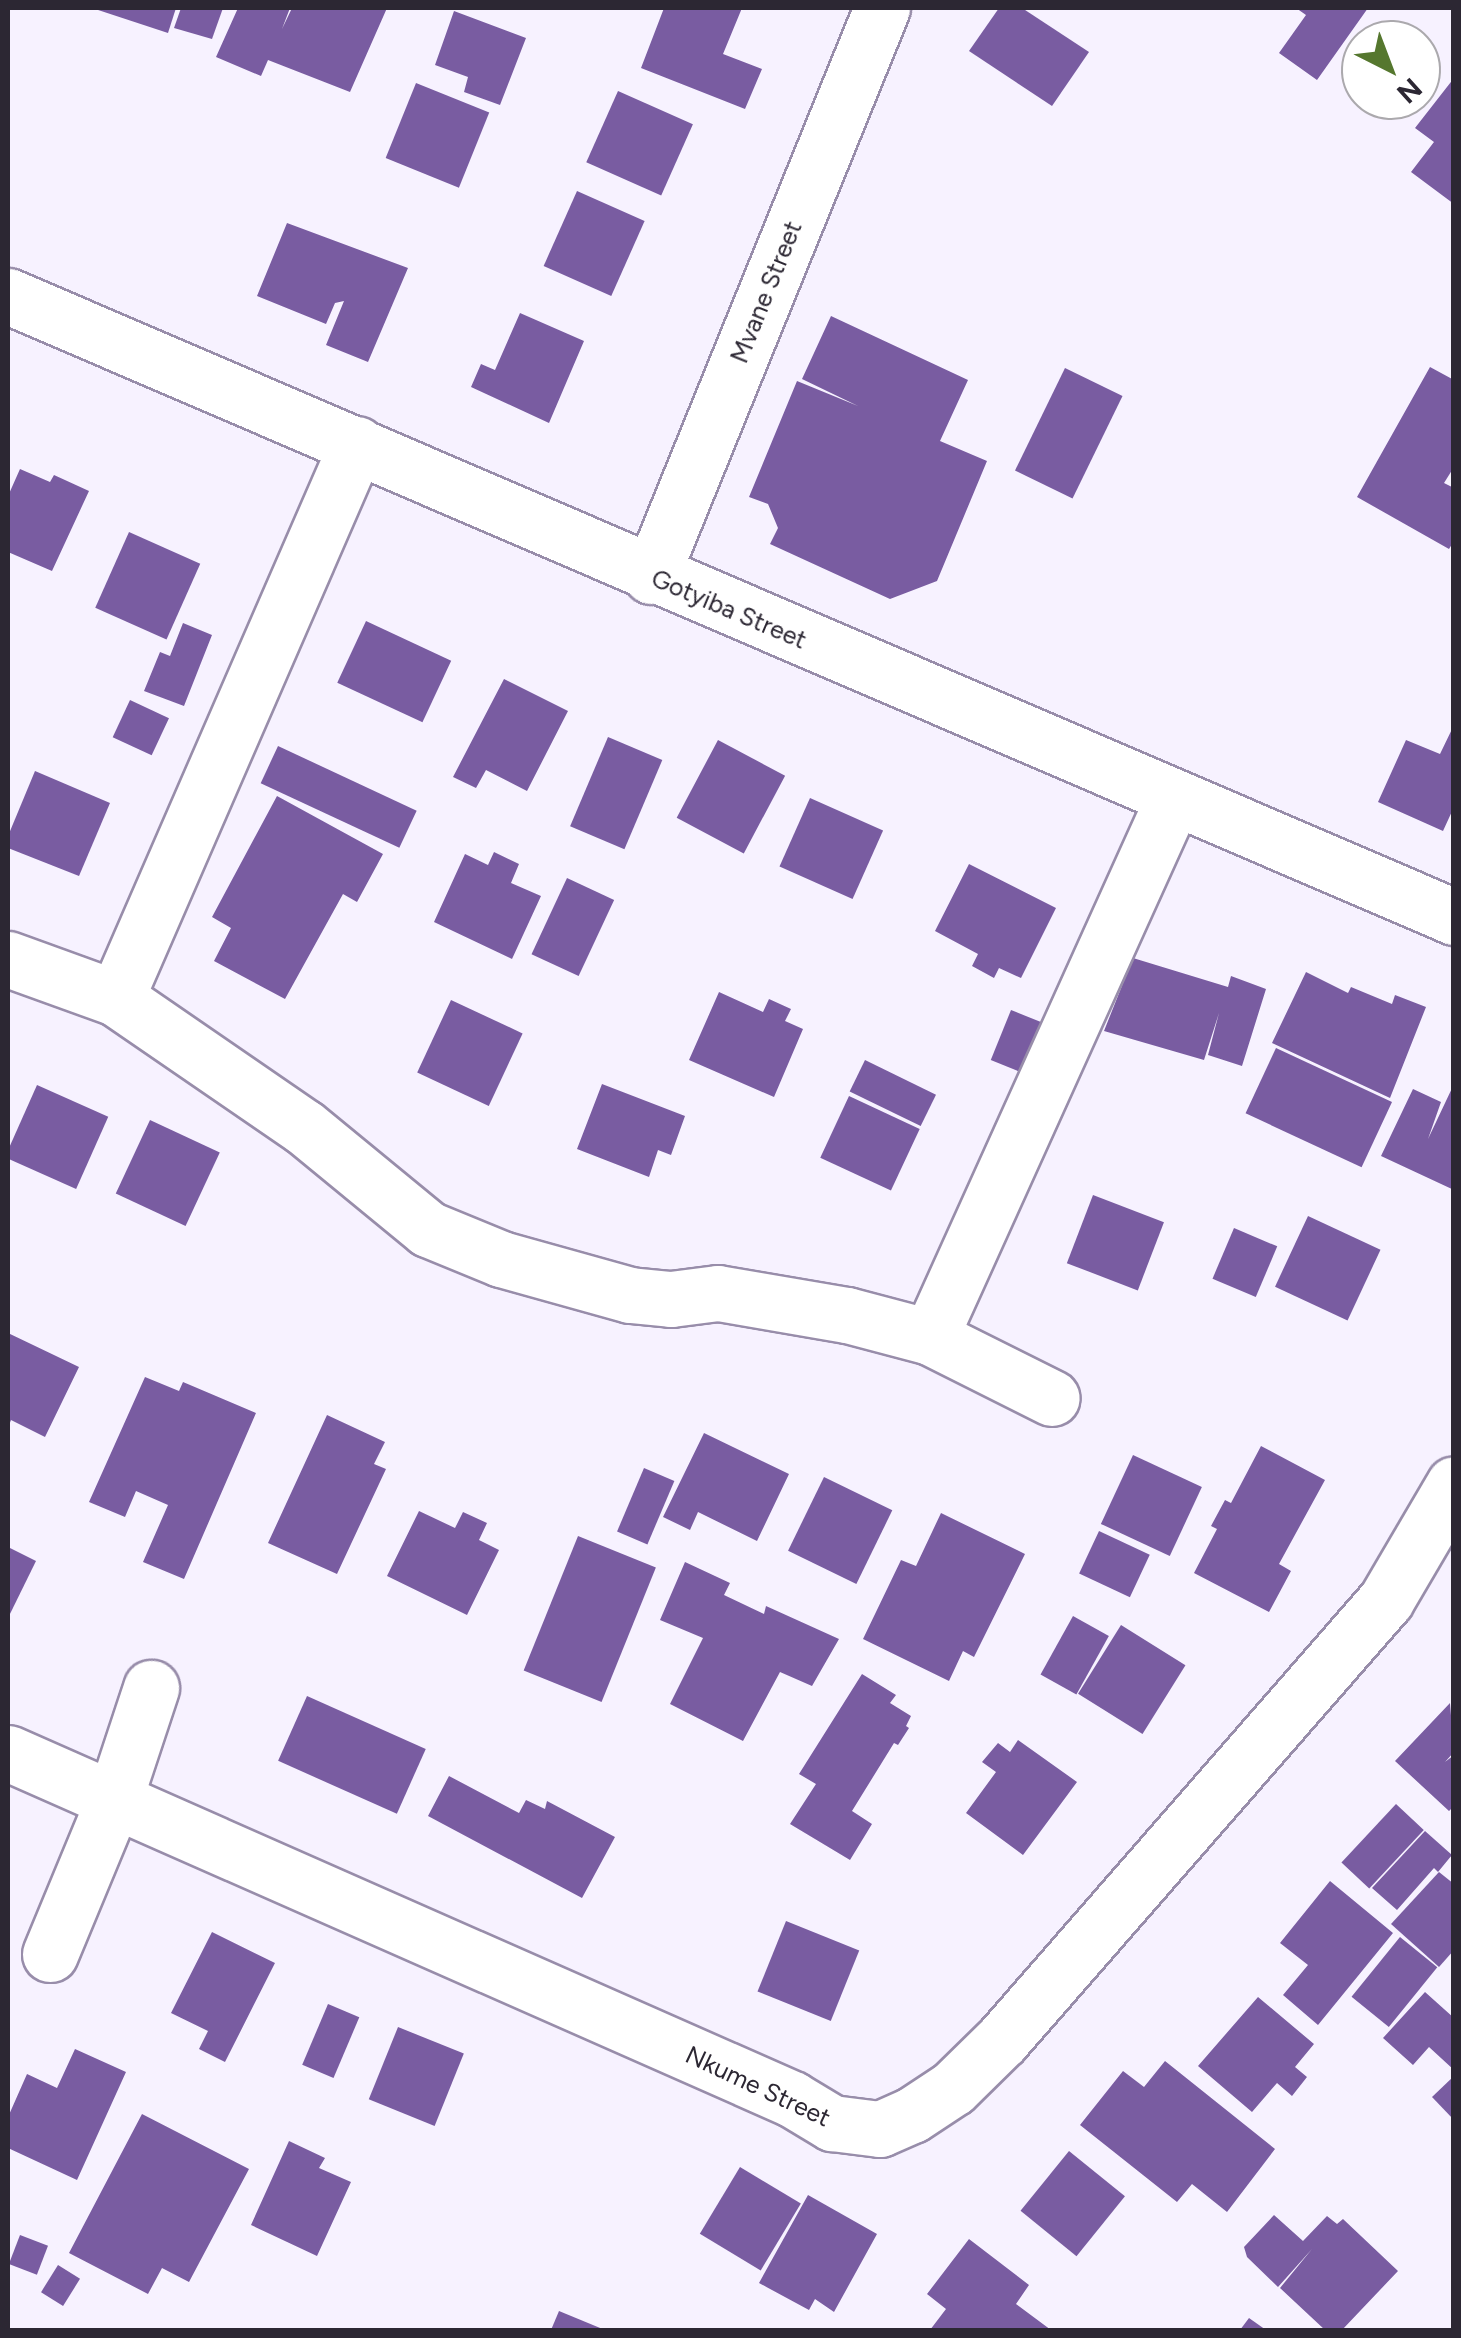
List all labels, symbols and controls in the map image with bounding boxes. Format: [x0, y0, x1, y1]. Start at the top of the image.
north arrow [1341, 20, 1441, 120]
text: N [1390, 71, 1429, 111]
street label: Mvane Street [724, 217, 808, 367]
street label: Gotyiba Street [647, 563, 811, 655]
street label: Nkume Street [681, 2039, 835, 2133]

